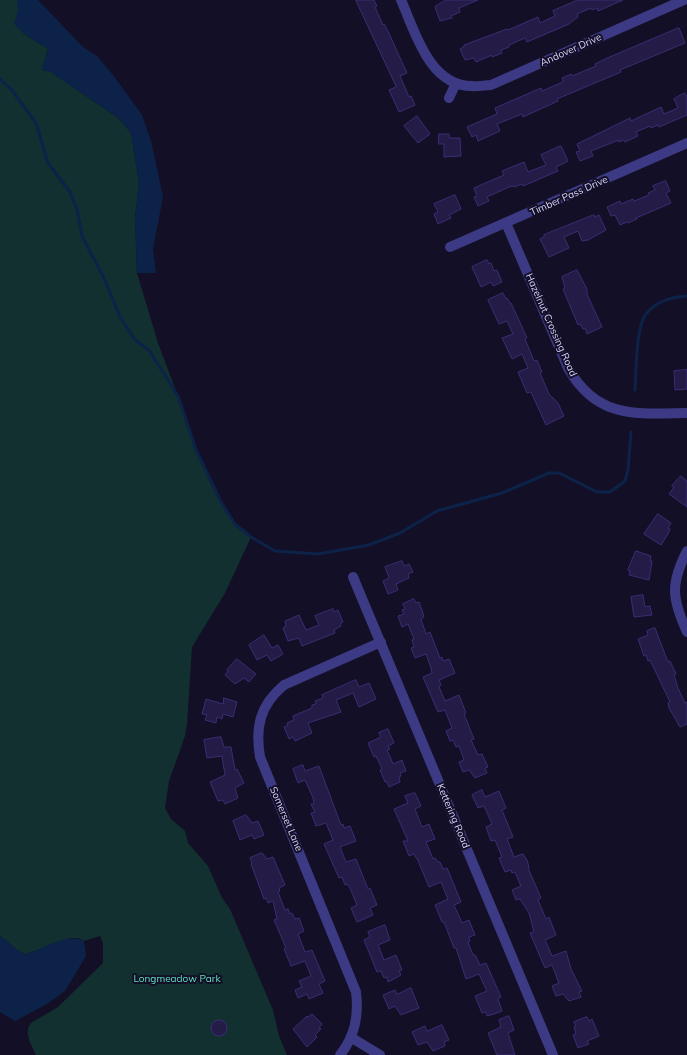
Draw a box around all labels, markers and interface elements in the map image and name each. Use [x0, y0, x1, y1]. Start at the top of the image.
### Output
street label: Andover Drive [538, 31, 604, 69]
street label: Timber Pass Drive [528, 173, 610, 219]
street label: Hazelnut Crossing Road [523, 272, 579, 378]
street label: Kettering Road [434, 782, 472, 850]
street label: Somerset Lane [267, 785, 305, 853]
park label: Longmeadow Park [133, 973, 221, 985]

